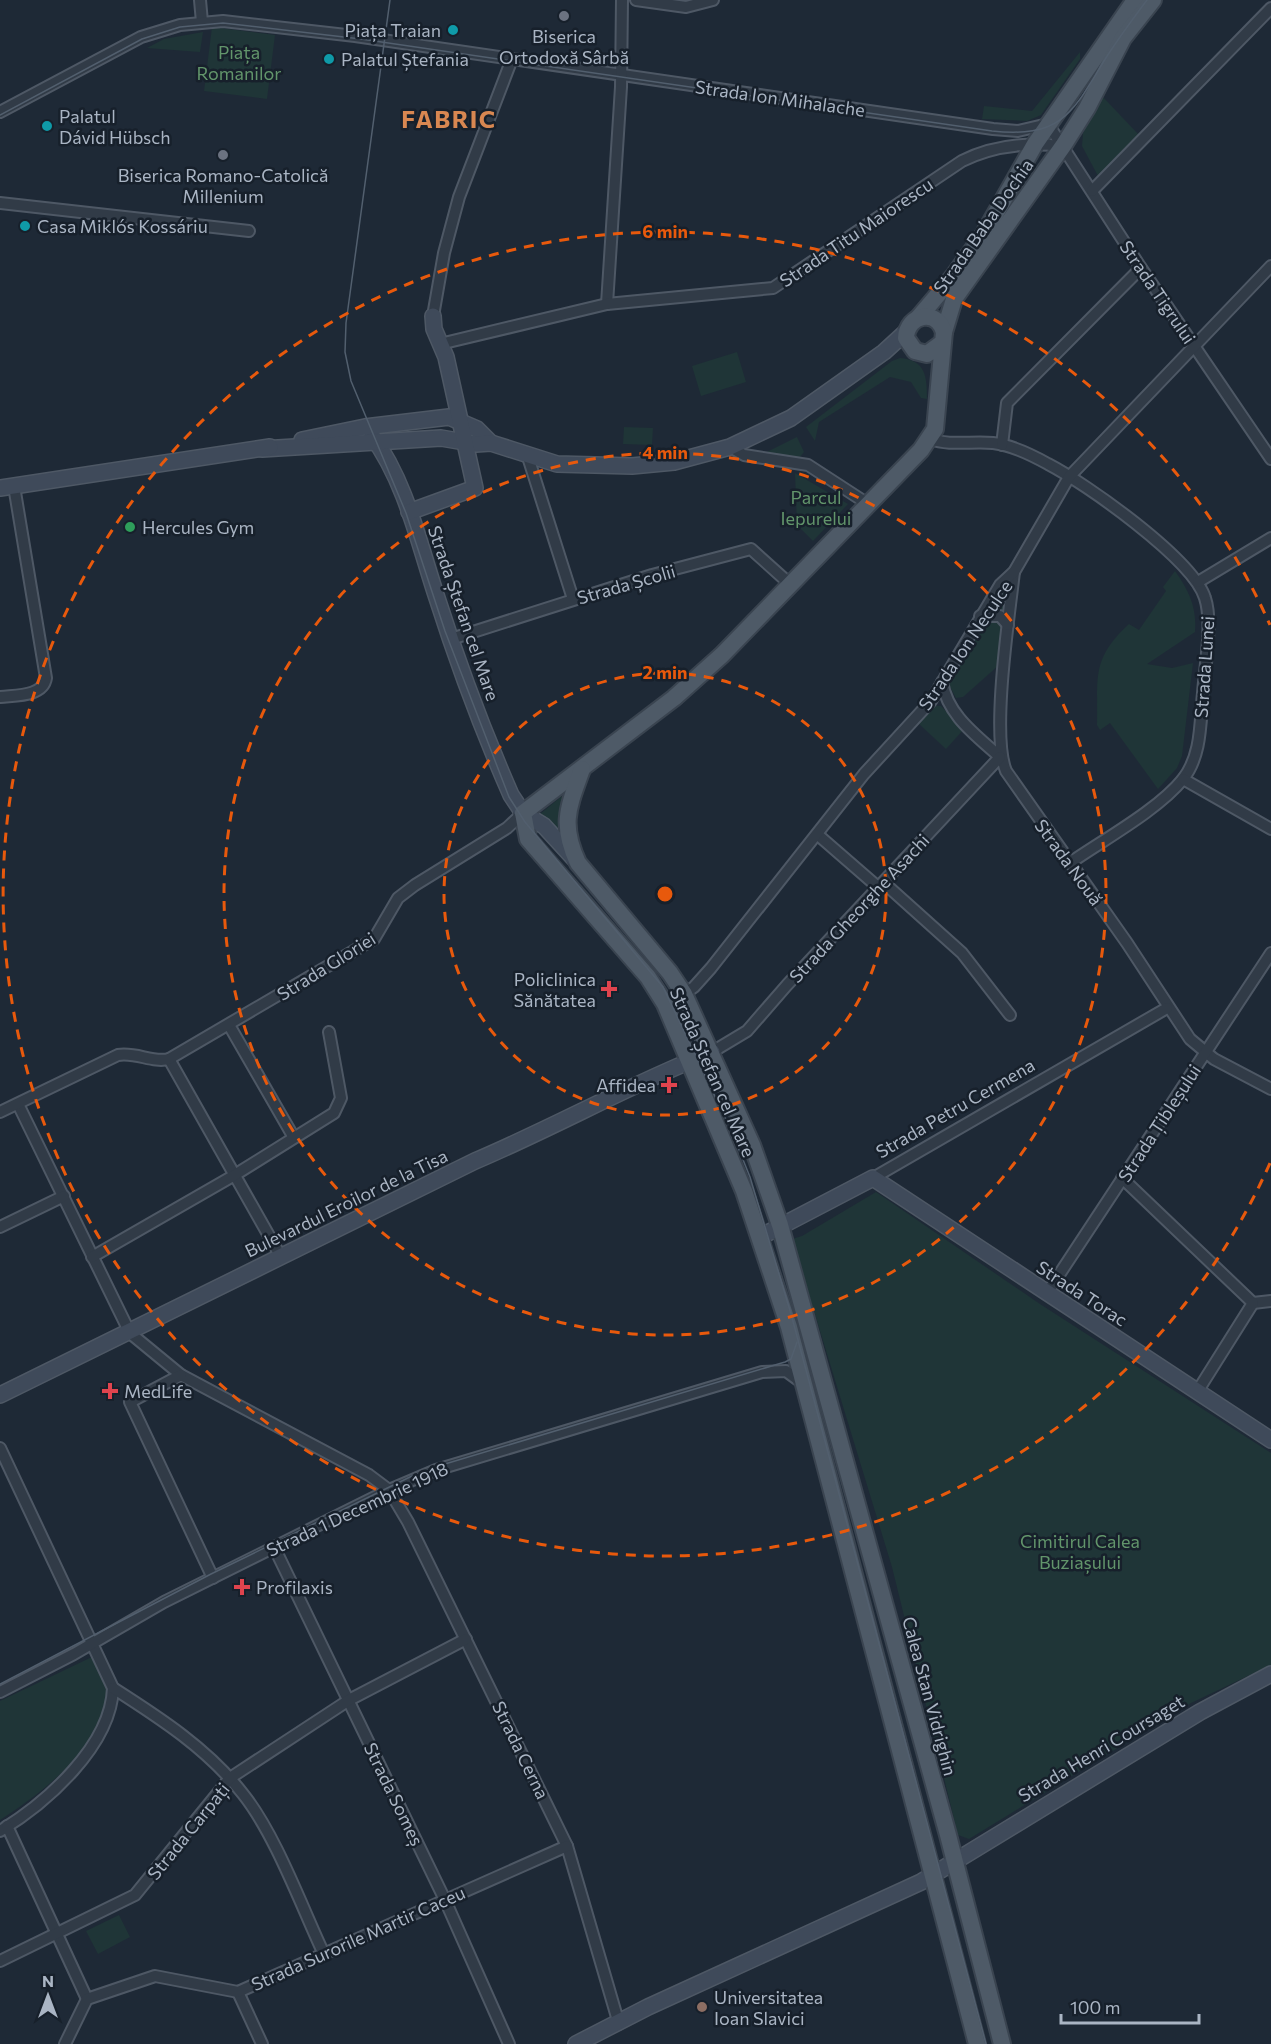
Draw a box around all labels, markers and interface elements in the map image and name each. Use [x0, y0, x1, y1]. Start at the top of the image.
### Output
marker: Biserica Ortodoxă Sârbă [557, 9, 571, 23]
place label: Piața Traian [345, 19, 441, 42]
marker: Piața Traian [446, 23, 460, 37]
place label: Biserica Ortodoxă Sârbă [499, 25, 629, 68]
park label: Piața Romanilor [197, 41, 281, 84]
place label: Palatul Ștefania [341, 48, 469, 71]
marker: Palatul Ștefania [322, 52, 336, 66]
street label: Strada Ion Mihalache [694, 75, 866, 121]
district label: FABRIC [401, 104, 497, 133]
place label: Palatul Dávid Hübsch [59, 105, 171, 148]
marker: Palatul Dávid Hübsch [40, 119, 54, 133]
marker: Biserica Romano-Catolică Millenium [216, 148, 230, 162]
street label: Strada Baba Dochia [928, 154, 1038, 298]
place label: Biserica Romano-Catolică Millenium [118, 164, 328, 207]
street label: Strada Titu Maiorescu [775, 173, 937, 291]
place label: Casa Miklós Kossáriu [37, 215, 208, 237]
marker: Casa Miklós Kossáriu [18, 219, 32, 233]
text: 6 min [642, 220, 688, 242]
street label: Strada Tigrului [1115, 236, 1201, 348]
text: 4 min [642, 441, 688, 463]
park label: Parcul Iepurelui [781, 486, 851, 529]
place label: Hercules Gym [142, 516, 254, 538]
marker: Hercules Gym [123, 520, 137, 534]
street label: Strada Ștefan cel Mare [423, 523, 504, 704]
street label: Strada Școlii [574, 559, 678, 610]
street label: Strada Ion Neculce [913, 576, 1017, 714]
street label: Strada Lunei [1189, 615, 1219, 719]
text: 2 min [643, 661, 687, 683]
street label: Strada Nouă [1030, 815, 1108, 909]
street label: Strada Gheorghe Asachi [784, 829, 934, 987]
centre of rings [655, 884, 675, 904]
street label: Strada Gloriei [273, 927, 379, 1005]
place label: Policlinica Sănătatea [514, 968, 596, 1011]
marker: Policlinica Sănătatea [600, 980, 618, 998]
street label: Strada Ștefan cel Mare [665, 984, 760, 1161]
street label: Strada Petru Cermena [872, 1054, 1038, 1162]
street label: Strada Țibleșului [1113, 1060, 1206, 1186]
place label: Affidea [596, 1074, 656, 1096]
marker: Affidea [660, 1076, 678, 1094]
street label: Bulevardul Eroilor de la Tisa [241, 1144, 451, 1262]
street label: Strada Torac [1033, 1256, 1132, 1331]
place label: MedLife [124, 1380, 192, 1402]
marker: MedLife [101, 1382, 119, 1400]
street label: Strada 1 Decembrie 1918 [263, 1457, 451, 1561]
park label: Cimitirul Calea Buziașului [1020, 1530, 1140, 1574]
place label: Profilaxis [256, 1576, 333, 1598]
marker: Profilaxis [233, 1578, 251, 1596]
street label: Calea Stan Vidrighin [898, 1614, 962, 1778]
street label: Strada Henri Coursaget [1014, 1690, 1188, 1806]
street label: Strada Cerna [488, 1697, 554, 1803]
street label: Strada Someș [359, 1739, 428, 1850]
street label: Strada Carpați [142, 1778, 235, 1885]
street label: Strada Surorile Martir Caceu [248, 1881, 468, 1995]
north arrow [18, 1966, 78, 2026]
text: N [42, 1971, 54, 1990]
place label: Universitatea Ioan Slavici [714, 1986, 823, 2029]
scale bar [1061, 1987, 1199, 2025]
text: 100 m [1070, 1996, 1120, 2018]
marker: Universitatea Ioan Slavici [695, 2000, 709, 2014]

